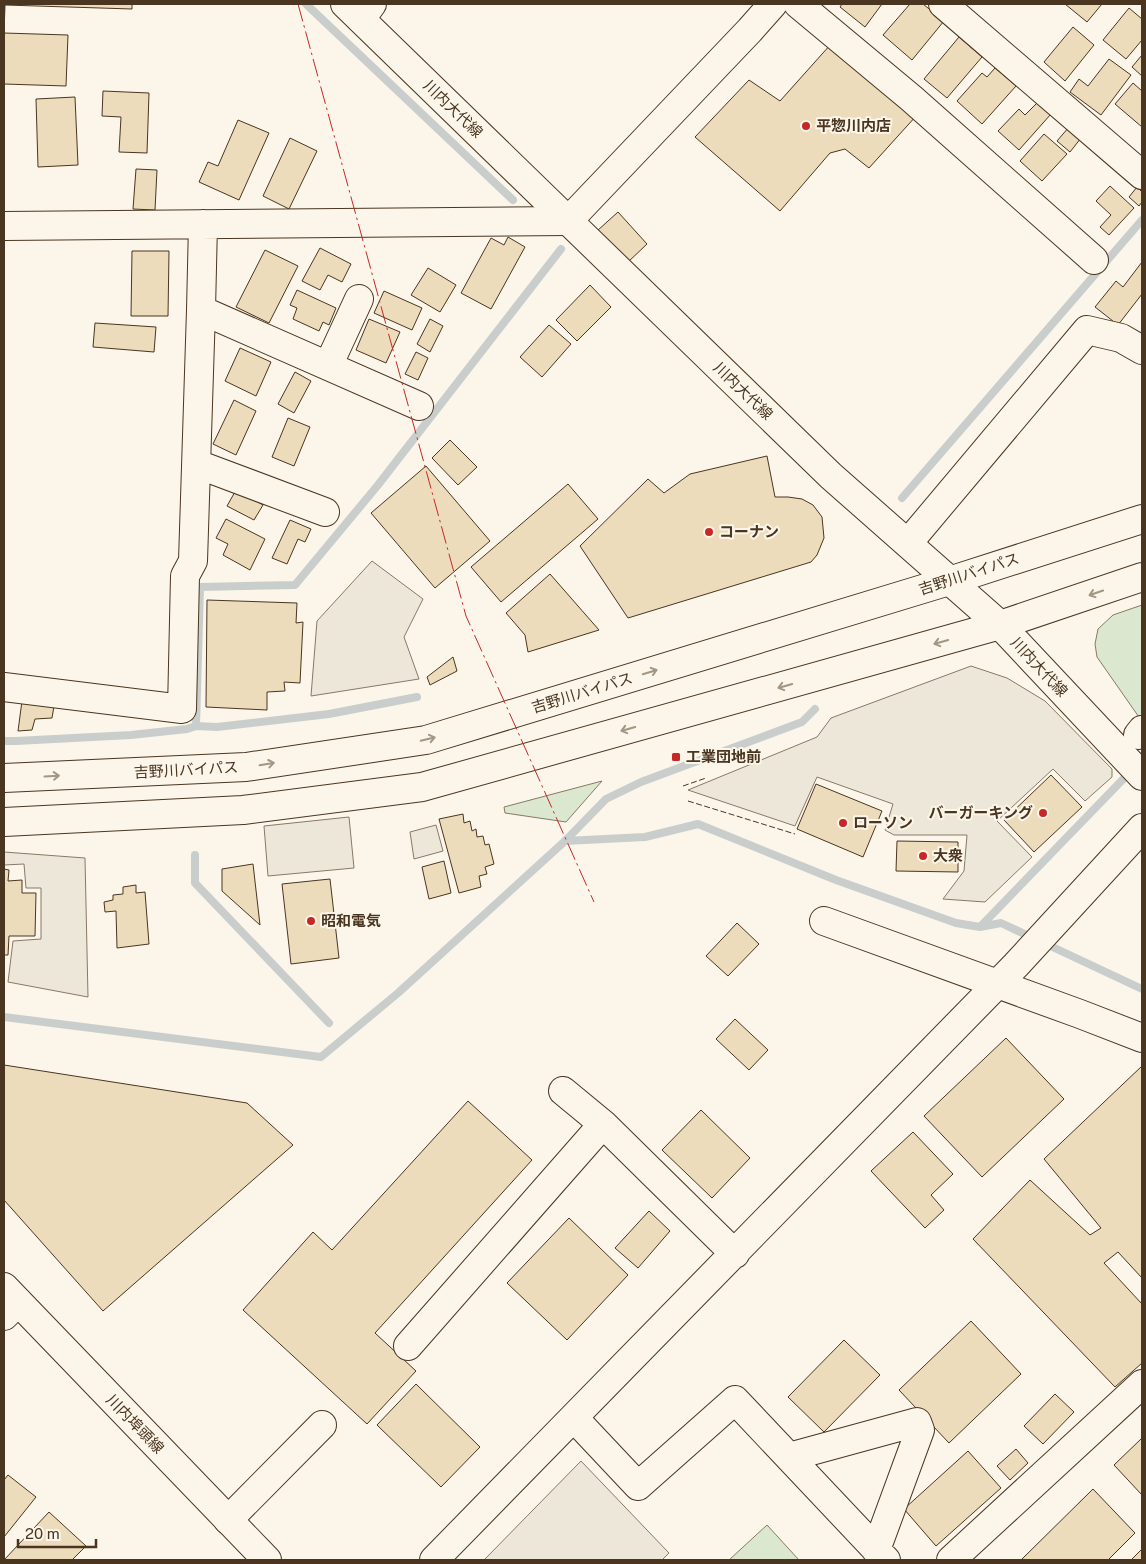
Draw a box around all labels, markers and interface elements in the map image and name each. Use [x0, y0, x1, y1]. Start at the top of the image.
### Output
street label: 川内大代線 [420, 76, 486, 141]
place label: 平惣川内店 [816, 117, 891, 134]
marker: 平惣川内店 [800, 120, 812, 132]
street label: 川内大代線 [710, 358, 776, 423]
place label: コーナン [719, 523, 779, 540]
marker: コーナン [703, 526, 715, 538]
street label: 吉野川バイパス [916, 549, 1021, 598]
one-way arrow [1089, 589, 1104, 598]
street label: 川内大代線 [1008, 633, 1071, 700]
one-way arrow [934, 637, 950, 647]
one-way arrow [642, 666, 658, 676]
street label: 吉野川バイパス [529, 669, 634, 716]
one-way arrow [777, 681, 793, 691]
one-way arrow [621, 725, 637, 735]
one-way arrow [419, 734, 435, 743]
place label: 工業団地前 [686, 748, 761, 765]
marker: 工業団地前 [670, 751, 682, 763]
street label: 吉野川バイパス [133, 758, 239, 781]
one-way arrow [259, 759, 275, 769]
one-way arrow [44, 771, 60, 781]
place label: バーガーキング [928, 804, 1033, 821]
marker: バーガーキング [1037, 807, 1049, 819]
place label: ローソン [853, 814, 913, 831]
marker: ローソン [837, 817, 849, 829]
place label: 大衆 [933, 847, 963, 864]
marker: 大衆 [917, 850, 929, 862]
place label: 昭和電気 [321, 912, 381, 929]
marker: 昭和電気 [305, 915, 317, 927]
street label: 川内埠頭線 [103, 1391, 168, 1457]
scale bar [18, 1516, 95, 1548]
text: 20 m [25, 1525, 60, 1542]

